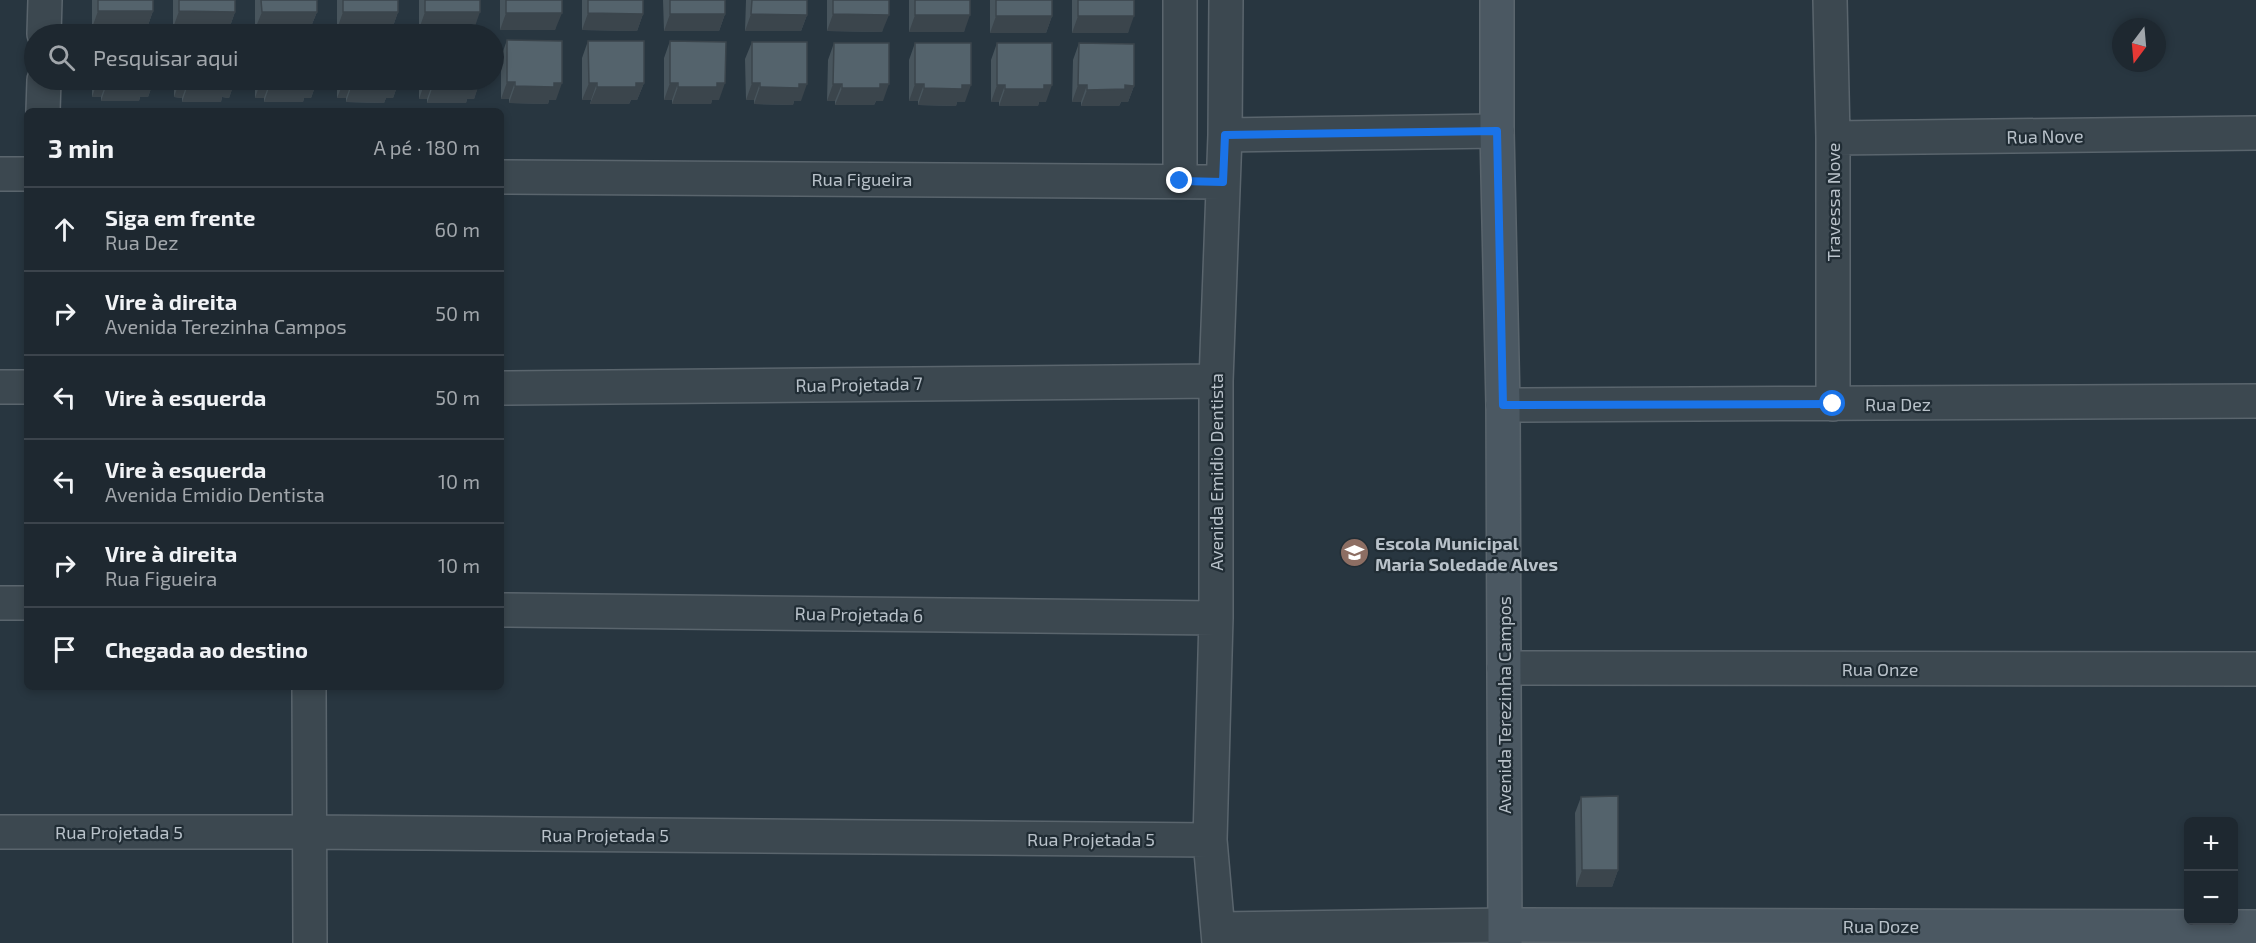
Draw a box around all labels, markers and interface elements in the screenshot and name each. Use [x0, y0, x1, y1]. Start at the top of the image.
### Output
north arrow [2112, 18, 2166, 72]
search box [24, 24, 504, 90]
icon: search [45, 41, 78, 74]
text: Pesquisar aqui [93, 44, 239, 70]
street label: Rua Nove [2006, 124, 2084, 148]
text: 3 min [48, 132, 114, 163]
text: A pé · 180 m [373, 135, 480, 159]
street label: Travessa Nove [1822, 142, 1844, 262]
route end [1166, 167, 1192, 193]
street label: Rua Figueira [812, 168, 912, 190]
text: Siga em frente [105, 204, 255, 230]
icon: ahead [48, 213, 81, 246]
text: 60 m [435, 217, 480, 241]
text: Rua Dez [105, 230, 178, 254]
text: Vire à direita [105, 288, 237, 314]
icon: right [48, 297, 81, 330]
text: 50 m [435, 301, 480, 325]
text: Avenida Terezinha Campos [105, 314, 347, 338]
street label: Rua Projetada 7 [795, 372, 923, 396]
street label: Avenida Emidio Dentista [1205, 373, 1227, 571]
icon: left [48, 381, 81, 414]
text: Vire à esquerda [105, 384, 266, 410]
text: 50 m [435, 385, 480, 409]
route start [1819, 390, 1845, 416]
street label: Rua Dez [1865, 393, 1931, 415]
text: Vire à esquerda [105, 456, 266, 482]
icon: left [48, 465, 81, 498]
text: 10 m [438, 469, 480, 493]
text: Avenida Emidio Dentista [105, 482, 325, 506]
place label: Escola Municipal Maria Soledade Alves [1375, 532, 1558, 575]
school or university icon: Escola Municipal Maria Soledade Alves [1338, 537, 1370, 569]
text: Vire à direita [105, 540, 237, 566]
icon: right [48, 549, 81, 582]
text: 10 m [438, 553, 480, 577]
text: Rua Figueira [105, 566, 217, 590]
street label: Avenida Terezinha Campos [1493, 596, 1515, 814]
street label: Rua Projetada 6 [795, 602, 923, 626]
icon: arrive [48, 633, 81, 666]
text: Chegada ao destino [105, 636, 308, 662]
street label: Rua Onze [1842, 658, 1918, 680]
map controls [2184, 817, 2238, 925]
button: + [2184, 817, 2238, 871]
street label: Rua Projetada 5 [55, 821, 183, 843]
street label: Rua Projetada 5 [541, 824, 669, 846]
street label: Rua Projetada 5 [1027, 828, 1155, 850]
button: − [2184, 871, 2238, 925]
street label: Rua Doze [1843, 915, 1919, 937]

